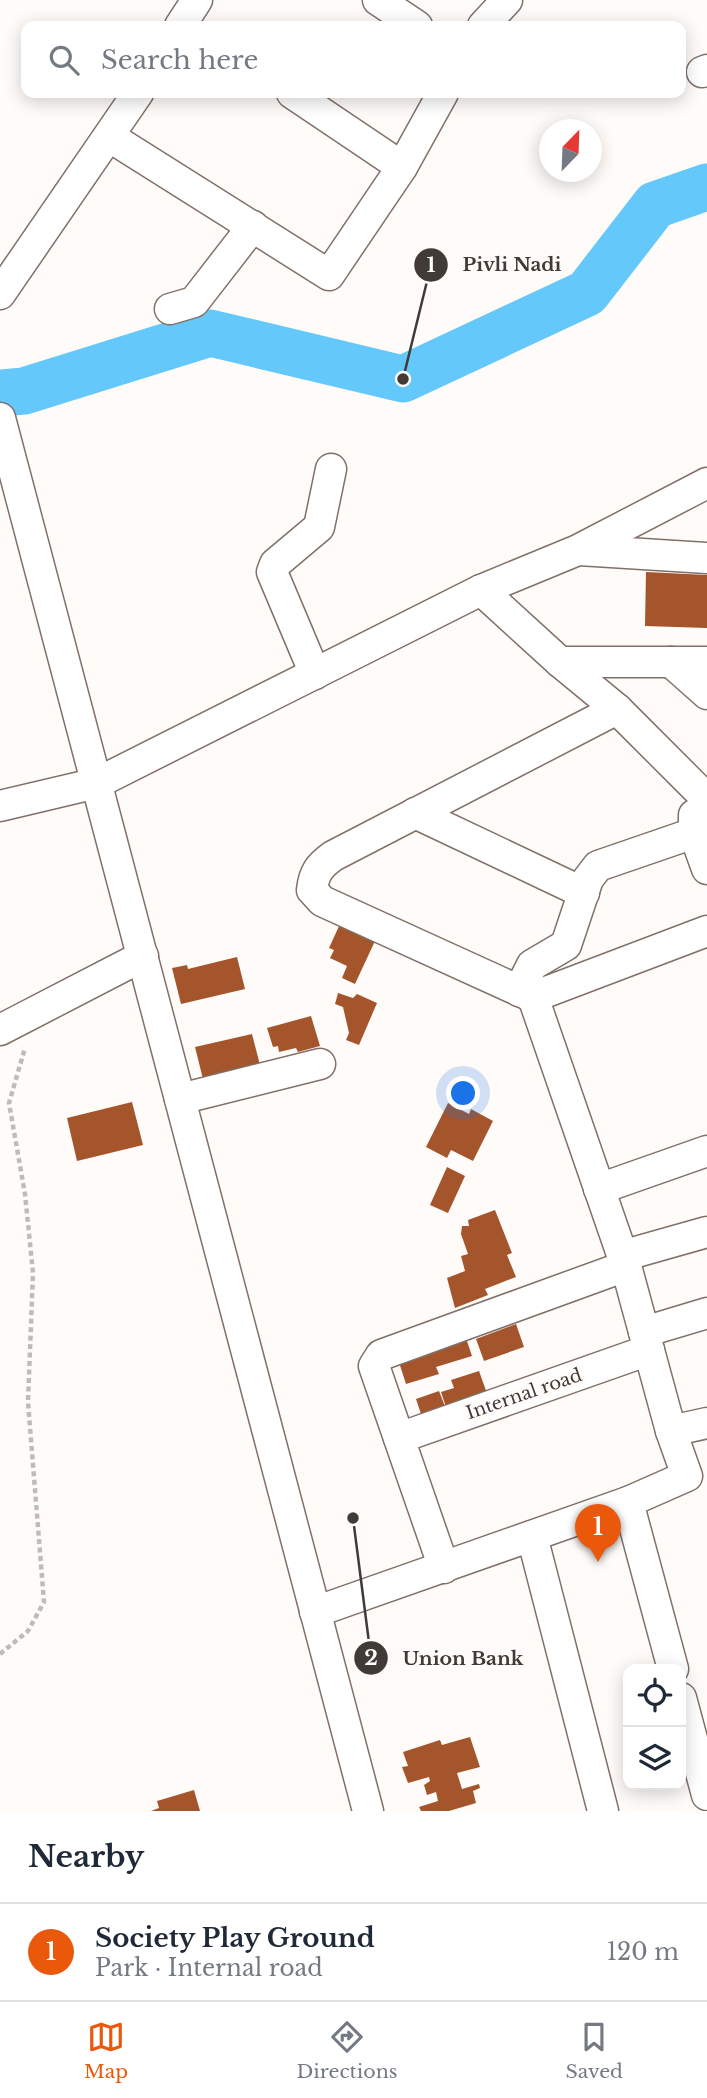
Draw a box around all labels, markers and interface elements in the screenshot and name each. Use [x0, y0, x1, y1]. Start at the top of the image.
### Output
search box [21, 21, 686, 98]
icon: search [45, 41, 83, 79]
text: Search here [101, 44, 258, 76]
north arrow [539, 119, 602, 182]
callout: Pivli Nadi [414, 245, 575, 285]
text: 1 [426, 252, 436, 278]
text: Pivli Nadi [463, 253, 562, 276]
your location [446, 1076, 480, 1110]
street label: Internal road [463, 1364, 585, 1424]
pin: 1 [575, 1504, 621, 1562]
callout: Union Bank [353, 1638, 537, 1678]
text: 2 [364, 1645, 378, 1671]
text: Union Bank [403, 1647, 524, 1670]
map controls [623, 1664, 686, 1790]
button: locate [623, 1664, 686, 1727]
button: layers [623, 1727, 686, 1790]
text: Nearby [28, 1838, 144, 1875]
text: Society Play Ground [95, 1922, 375, 1954]
text: 1 [46, 1938, 56, 1966]
text: 120 m [607, 1938, 679, 1966]
text: Park · Internal road [95, 1954, 323, 1982]
tab: Map [84, 2018, 128, 2083]
tab: Directions [296, 2018, 397, 2083]
tab: Saved [566, 2018, 623, 2083]

